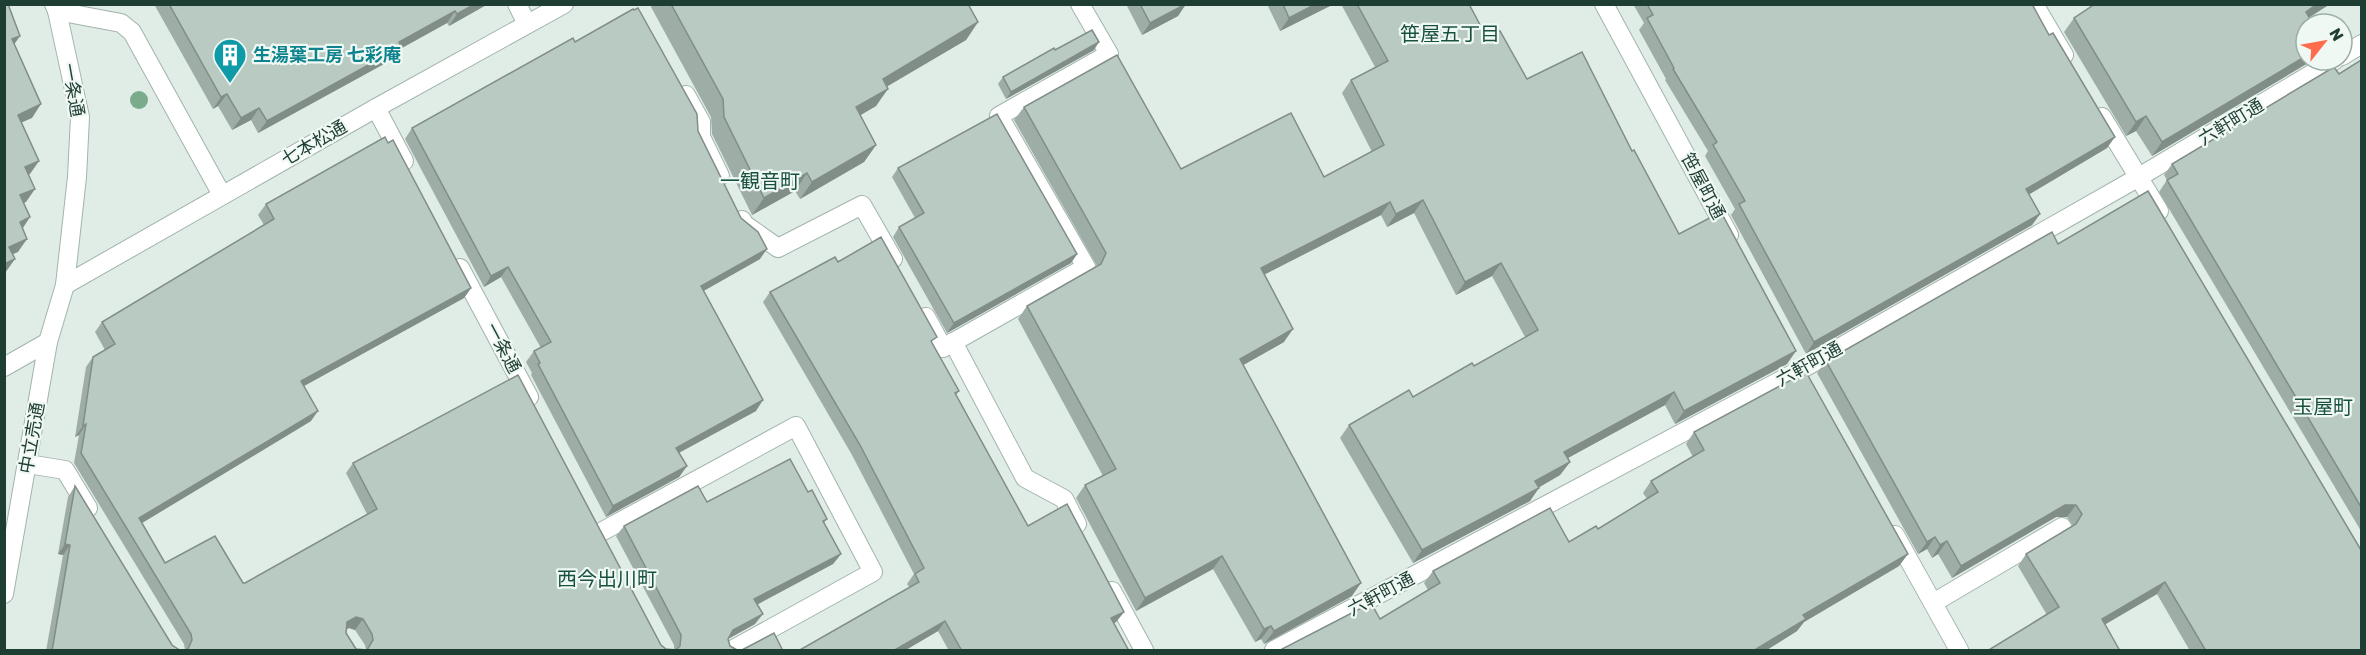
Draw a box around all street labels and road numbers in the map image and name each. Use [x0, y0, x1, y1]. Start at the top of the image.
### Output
street label: 一条通 [57, 62, 89, 118]
street label: 六軒町通 [2194, 94, 2268, 150]
street label: 七本松通 [277, 115, 351, 171]
street label: 笹屋町通 [1676, 149, 1730, 223]
street label: 一条通 [481, 319, 525, 377]
street label: 六軒町通 [1772, 337, 1846, 391]
street label: 中立売通 [15, 401, 49, 475]
street label: 六軒町通 [1344, 567, 1418, 621]

